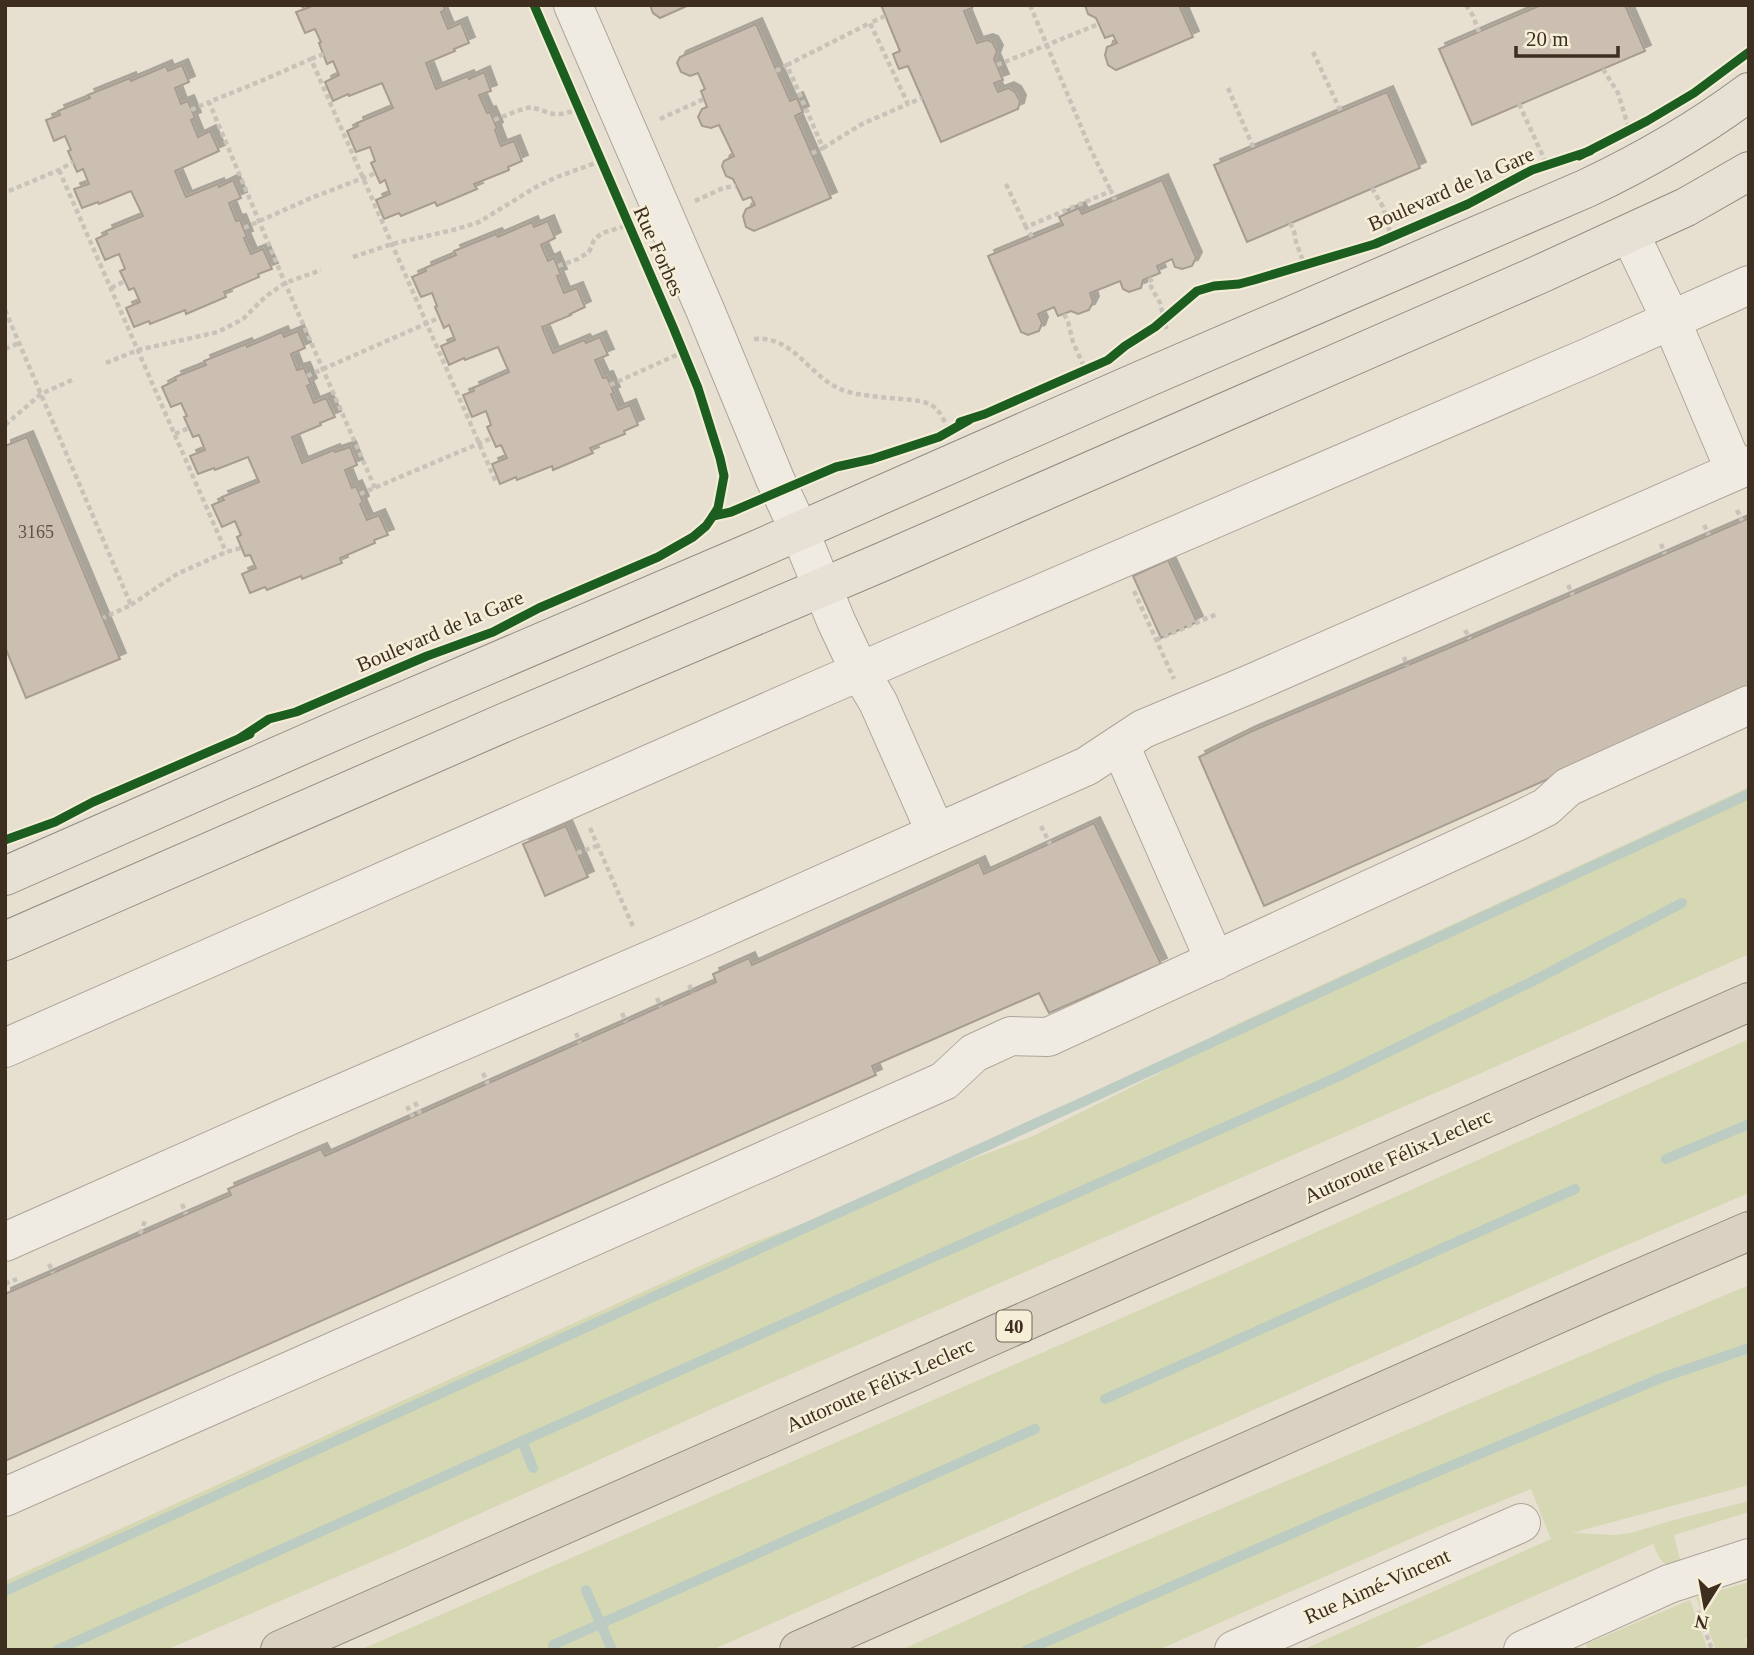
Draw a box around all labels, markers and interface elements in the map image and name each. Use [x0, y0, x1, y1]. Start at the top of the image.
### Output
scale bar [1516, 14, 1618, 58]
text: 20 m [1526, 27, 1569, 51]
street label: Boulevard de la Gare [1364, 142, 1538, 236]
street label: Rue Forbes [628, 202, 690, 300]
house number: 3165 [18, 522, 54, 542]
street label: Boulevard de la Gare [353, 585, 527, 677]
street label: Autoroute Félix-Leclerc [1300, 1104, 1496, 1208]
road number: 40 [996, 1310, 1032, 1342]
street label: Autoroute Félix-Leclerc [782, 1333, 978, 1437]
street label: Rue Aimé-Vincent [1300, 1543, 1454, 1629]
north arrow [1670, 1571, 1740, 1641]
text: N [1693, 1611, 1711, 1634]

